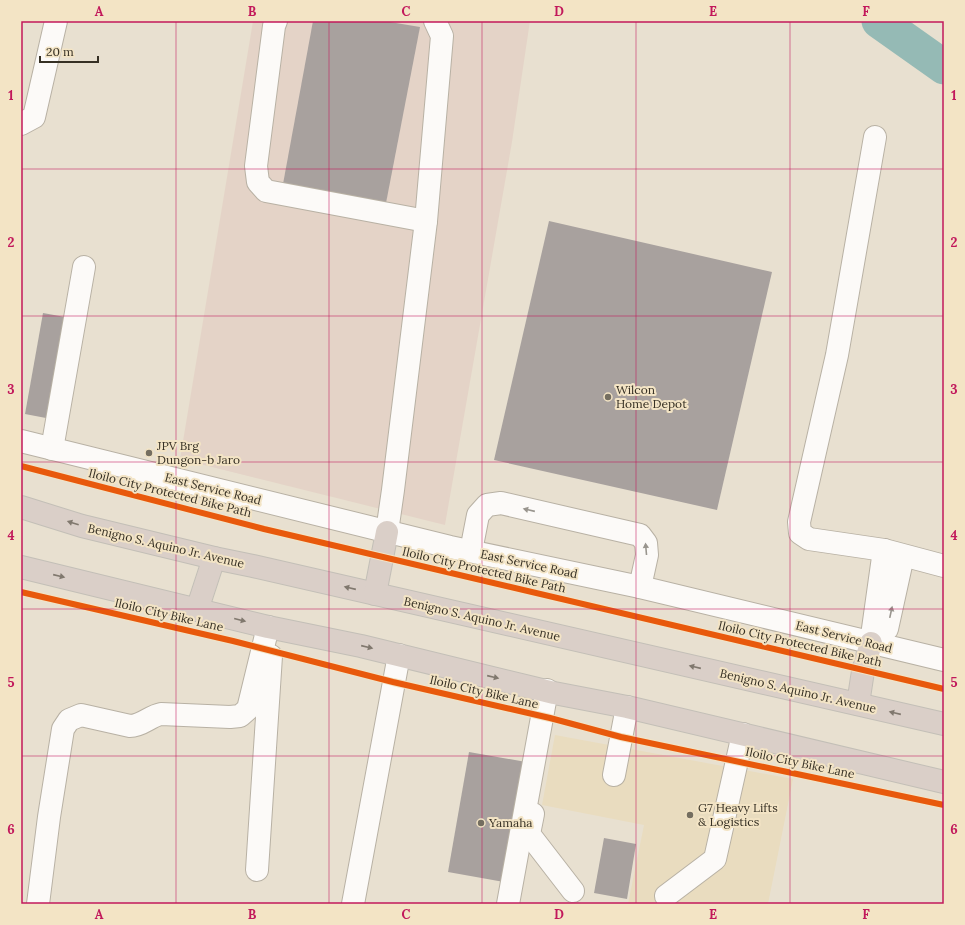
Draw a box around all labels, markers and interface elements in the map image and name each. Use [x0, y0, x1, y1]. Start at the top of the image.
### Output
text: A [95, 3, 104, 20]
text: B [248, 3, 257, 20]
text: C [402, 3, 411, 20]
text: D [554, 3, 564, 20]
text: E [709, 3, 717, 20]
text: F [862, 3, 870, 20]
scale bar [40, 38, 98, 64]
text: 20 m [46, 44, 74, 59]
text: 1 [8, 87, 14, 104]
text: 1 [951, 87, 957, 104]
text: 2 [8, 234, 15, 251]
text: 2 [951, 234, 958, 251]
text: 3 [7, 381, 15, 398]
text: 3 [950, 381, 958, 398]
place label: Wilcon Home Depot [616, 382, 687, 411]
marker: Wilcon Home Depot [603, 392, 613, 402]
place label: JPV Brg Dungon-b Jaro [156, 438, 240, 467]
marker: JPV Brg Dungon-b Jaro [144, 448, 154, 458]
street label: Iloilo City Protected Bike Path [87, 465, 253, 520]
street label: East Service Road [163, 469, 263, 508]
one-way arrow [523, 506, 535, 512]
one-way arrow [67, 520, 79, 526]
street label: Benigno S. Aquino Jr. Avenue [86, 520, 246, 571]
text: 4 [7, 527, 15, 544]
text: 4 [950, 527, 958, 544]
street label: Iloilo City Protected Bike Path [401, 543, 567, 596]
one-way arrow [643, 543, 649, 555]
street label: East Service Road [479, 546, 579, 581]
one-way arrow [53, 573, 65, 579]
one-way arrow [344, 585, 356, 591]
street label: Benigno S. Aquino Jr. Avenue [402, 593, 562, 644]
street label: Iloilo City Bike Lane [113, 595, 225, 634]
one-way arrow [889, 606, 895, 619]
one-way arrow [234, 617, 246, 623]
street label: Iloilo City Protected Bike Path [717, 617, 883, 670]
street label: East Service Road [794, 617, 894, 656]
one-way arrow [360, 645, 373, 651]
one-way arrow [689, 664, 701, 670]
street label: Benigno S. Aquino Jr. Avenue [718, 665, 878, 716]
street label: Iloilo City Bike Lane [428, 672, 540, 711]
text: 5 [7, 674, 15, 691]
text: 5 [950, 674, 958, 691]
one-way arrow [487, 675, 499, 681]
one-way arrow [889, 709, 901, 715]
street label: Iloilo City Bike Lane [744, 744, 857, 782]
place label: G7 Heavy Lifts & Logistics [698, 800, 778, 829]
marker: G7 Heavy Lifts & Logistics [685, 810, 695, 820]
place label: Yamaha [488, 815, 533, 830]
marker: Yamaha [476, 818, 486, 828]
text: 6 [7, 821, 15, 838]
text: 6 [950, 821, 958, 838]
text: A [95, 906, 104, 923]
text: B [248, 906, 257, 923]
text: C [402, 906, 411, 923]
text: D [554, 906, 564, 923]
text: E [709, 906, 717, 923]
text: F [862, 906, 870, 923]

